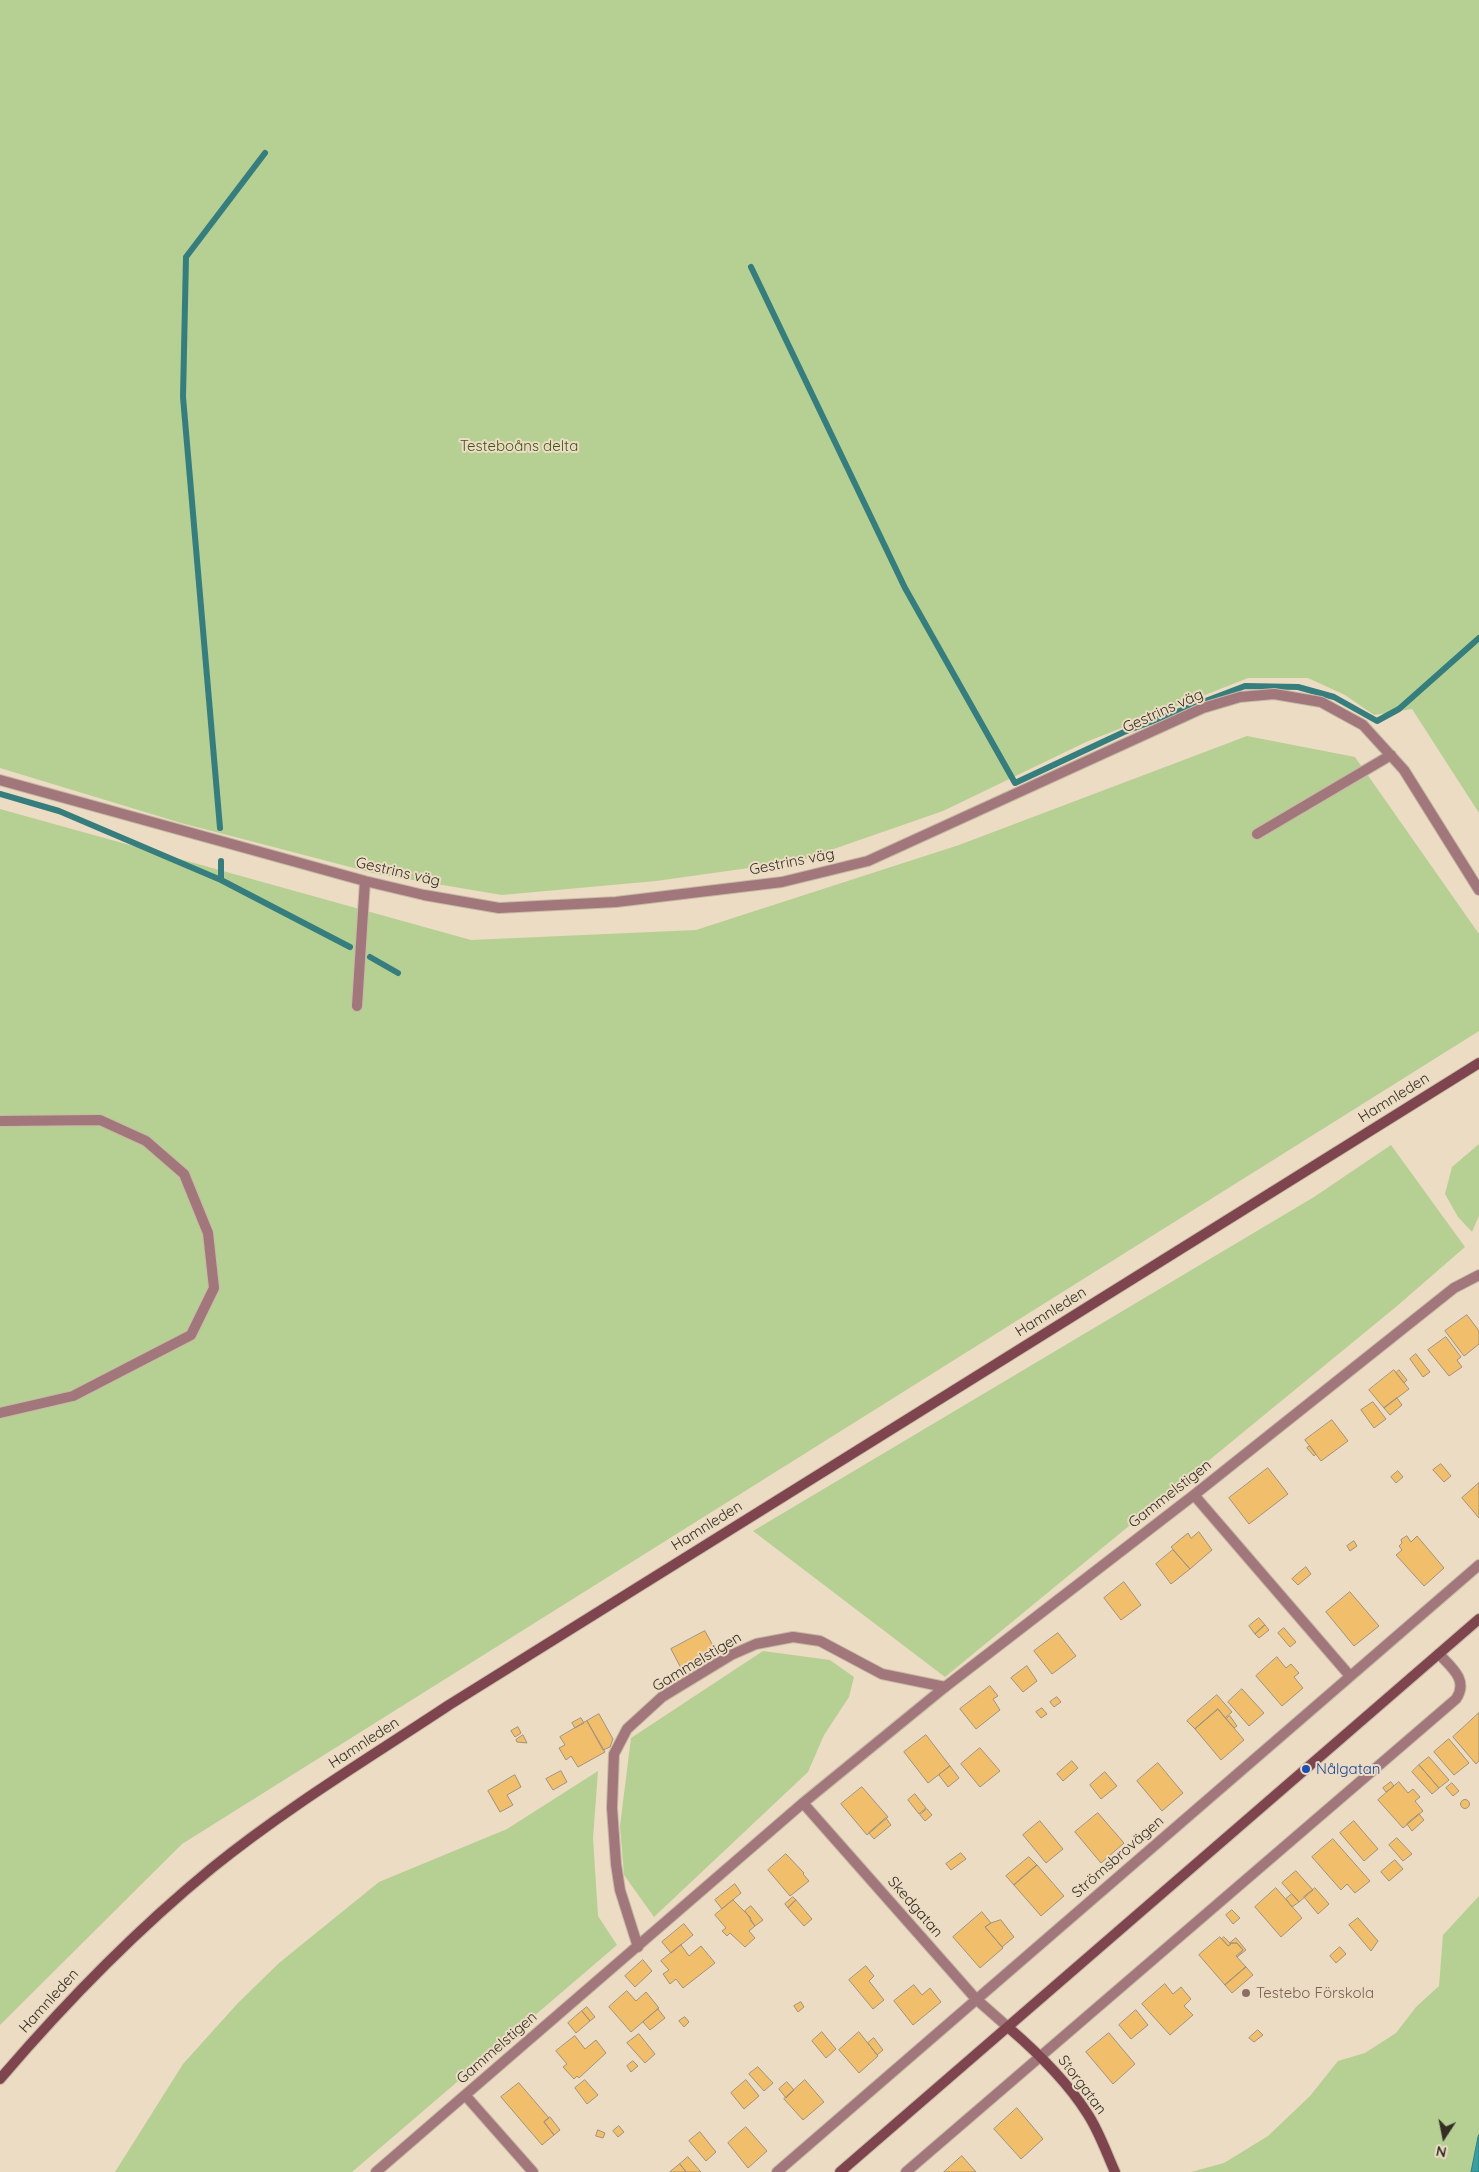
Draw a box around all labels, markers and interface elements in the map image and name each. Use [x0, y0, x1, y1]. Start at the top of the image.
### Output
park label: Testeboåns delta [460, 437, 578, 455]
street label: Gestrins väg [1120, 685, 1206, 737]
street label: Gestrins väg [748, 845, 836, 879]
street label: Gestrins väg [354, 854, 442, 890]
street label: Hamnleden [1355, 1069, 1433, 1127]
street label: Hamnleden [1012, 1283, 1090, 1341]
street label: Gammelstigen [1125, 1456, 1215, 1532]
street label: Hamnleden [668, 1497, 746, 1555]
street label: Gammelstigen [649, 1628, 745, 1696]
street label: Hamnleden [325, 1714, 403, 1772]
place label: Nålgatan [1316, 1760, 1381, 1778]
marker: Nålgatan [1300, 1763, 1312, 1775]
street label: Strömsbrovägen [1068, 1812, 1168, 1902]
street label: Skedgatan [884, 1873, 946, 1941]
street label: Hamnleden [15, 1965, 83, 2037]
place label: Testebo Förskola [1256, 1984, 1374, 2002]
marker: Testebo Förskola [1240, 1987, 1252, 1999]
street label: Gammelstigen [453, 2008, 541, 2088]
street label: Storgatan [1054, 2052, 1110, 2118]
north arrow [1419, 2112, 1469, 2162]
text: N [1434, 2142, 1448, 2162]

